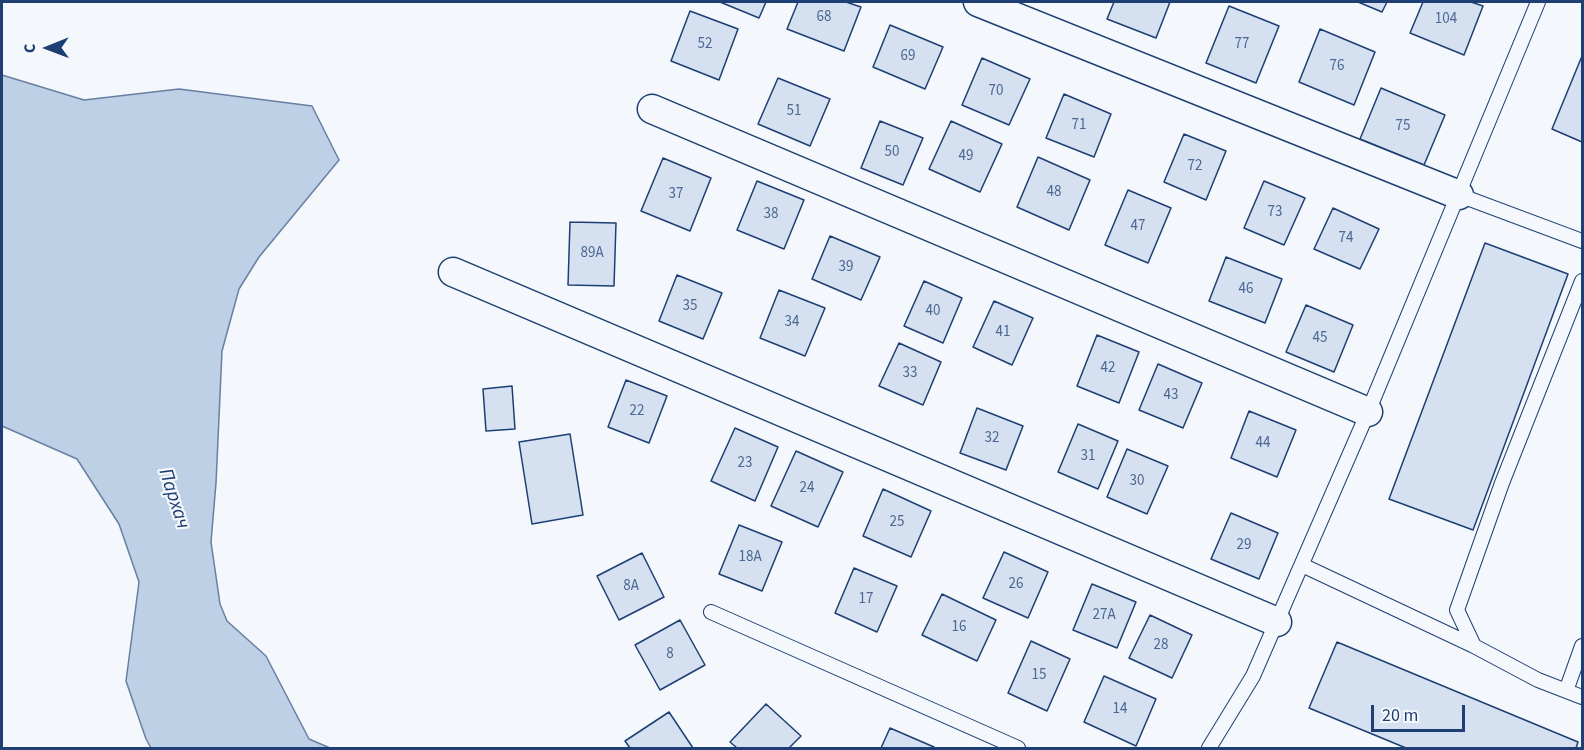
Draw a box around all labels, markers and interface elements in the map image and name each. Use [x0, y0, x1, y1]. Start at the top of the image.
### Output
house number: 68 [817, 9, 831, 27]
house number: 104 [1435, 11, 1457, 29]
north arrow [18, 18, 78, 78]
house number: 52 [698, 36, 712, 54]
house number: 77 [1235, 36, 1249, 54]
text: С [19, 43, 41, 53]
house number: 69 [901, 48, 915, 66]
house number: 76 [1330, 58, 1344, 76]
house number: 70 [989, 83, 1003, 101]
house number: 51 [787, 103, 801, 121]
house number: 71 [1072, 117, 1086, 135]
house number: 75 [1396, 118, 1410, 136]
house number: 50 [885, 144, 899, 162]
house number: 49 [959, 148, 973, 166]
house number: 72 [1188, 158, 1202, 176]
house number: 48 [1047, 184, 1061, 202]
house number: 37 [669, 186, 683, 204]
house number: 73 [1268, 204, 1282, 222]
house number: 38 [764, 206, 778, 224]
house number: 47 [1131, 218, 1145, 236]
house number: 74 [1339, 230, 1353, 248]
house number: 89А [580, 245, 604, 263]
house number: 39 [839, 259, 853, 277]
house number: 46 [1239, 281, 1253, 299]
house number: 35 [683, 298, 697, 316]
house number: 40 [926, 303, 940, 321]
house number: 34 [785, 314, 799, 332]
house number: 41 [996, 324, 1010, 342]
house number: 45 [1313, 330, 1327, 348]
house number: 42 [1101, 360, 1115, 378]
house number: 33 [903, 365, 917, 383]
house number: 43 [1164, 387, 1178, 405]
house number: 22 [630, 403, 644, 421]
house number: 32 [985, 430, 999, 448]
house number: 44 [1256, 435, 1270, 453]
house number: 31 [1081, 448, 1095, 466]
house number: 23 [738, 455, 752, 473]
water label: Пархач [152, 466, 194, 532]
house number: 30 [1130, 473, 1144, 491]
house number: 24 [800, 480, 814, 498]
house number: 25 [890, 514, 904, 532]
house number: 29 [1237, 537, 1251, 555]
house number: 18А [738, 549, 762, 567]
house number: 26 [1009, 576, 1023, 594]
house number: 8А [623, 578, 639, 596]
house number: 17 [859, 591, 873, 609]
house number: 27А [1092, 607, 1116, 625]
house number: 16 [952, 619, 966, 637]
house number: 28 [1154, 637, 1168, 655]
house number: 8 [666, 646, 674, 664]
house number: 15 [1032, 667, 1046, 685]
scale bar [1374, 693, 1468, 731]
house number: 14 [1113, 701, 1127, 719]
text: 20 m [1382, 703, 1418, 728]

